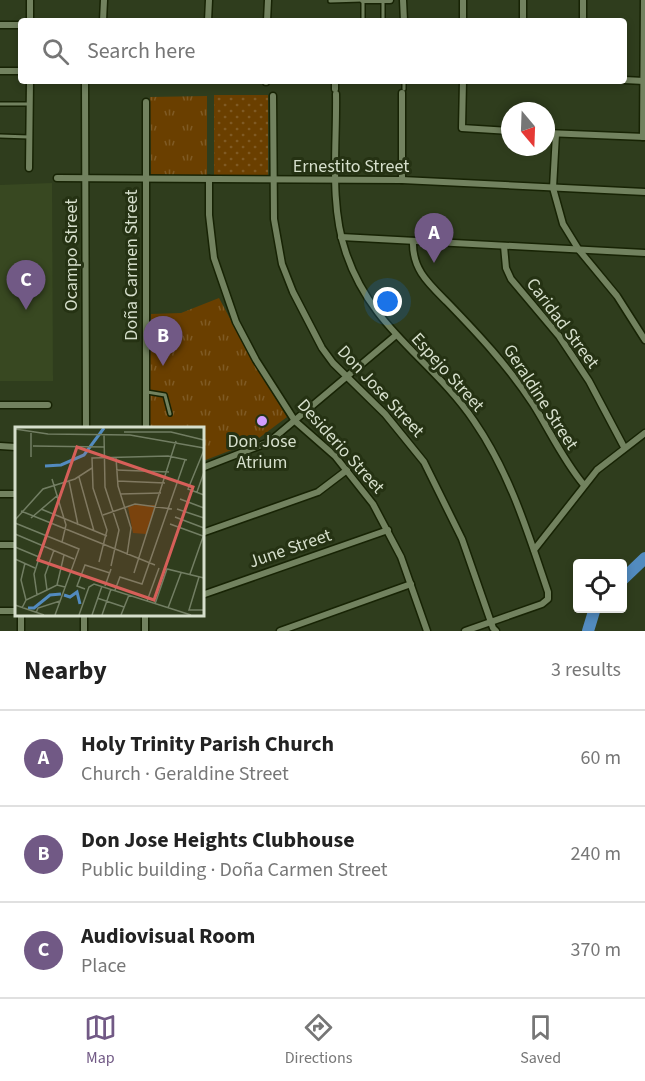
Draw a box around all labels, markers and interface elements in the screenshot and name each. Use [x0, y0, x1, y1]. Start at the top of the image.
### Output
search box [18, 18, 627, 84]
icon: search [39, 35, 72, 68]
text: Search here [87, 35, 195, 67]
north arrow [501, 102, 555, 156]
street label: Ernestito Street [293, 154, 409, 179]
street label: Doña Carmen Street [119, 189, 144, 341]
street label: Ocampo Street [59, 199, 84, 311]
pin: A [414, 214, 454, 263]
pin: C [6, 260, 46, 310]
street label: Caridad Street [520, 273, 605, 374]
your location [373, 287, 402, 316]
pin: B [144, 316, 182, 366]
street label: Espejo Street [405, 327, 490, 417]
street label: Don Jose Street [331, 340, 430, 443]
street label: Geraldine Street [497, 340, 584, 455]
street label: Desiderio Street [291, 393, 390, 499]
marker: Don Jose Atrium [255, 414, 269, 428]
inset map [15, 427, 204, 616]
place label: Don Jose Atrium [227, 429, 297, 475]
street label: June Street [245, 523, 335, 574]
map controls [573, 559, 627, 613]
button: locate [573, 559, 627, 613]
text: Nearby [24, 652, 107, 689]
text: 3 results [551, 656, 621, 684]
text: Holy Trinity Parish Church [81, 728, 334, 760]
text: A [38, 744, 49, 772]
text: 60 m [581, 744, 621, 772]
text: Church · Geraldine Street [81, 760, 289, 788]
text: Don Jose Heights Clubhouse [81, 824, 355, 856]
text: B [37, 840, 50, 868]
text: 240 m [571, 840, 621, 868]
text: Public building · Doña Carmen Street [81, 856, 388, 884]
text: Audiovisual Room [81, 920, 255, 952]
text: C [38, 936, 49, 964]
text: 370 m [571, 936, 621, 964]
text: Place [81, 952, 126, 980]
tab: Map [84, 1011, 117, 1069]
tab: Directions [285, 1011, 352, 1069]
tab: Saved [520, 1011, 561, 1069]

